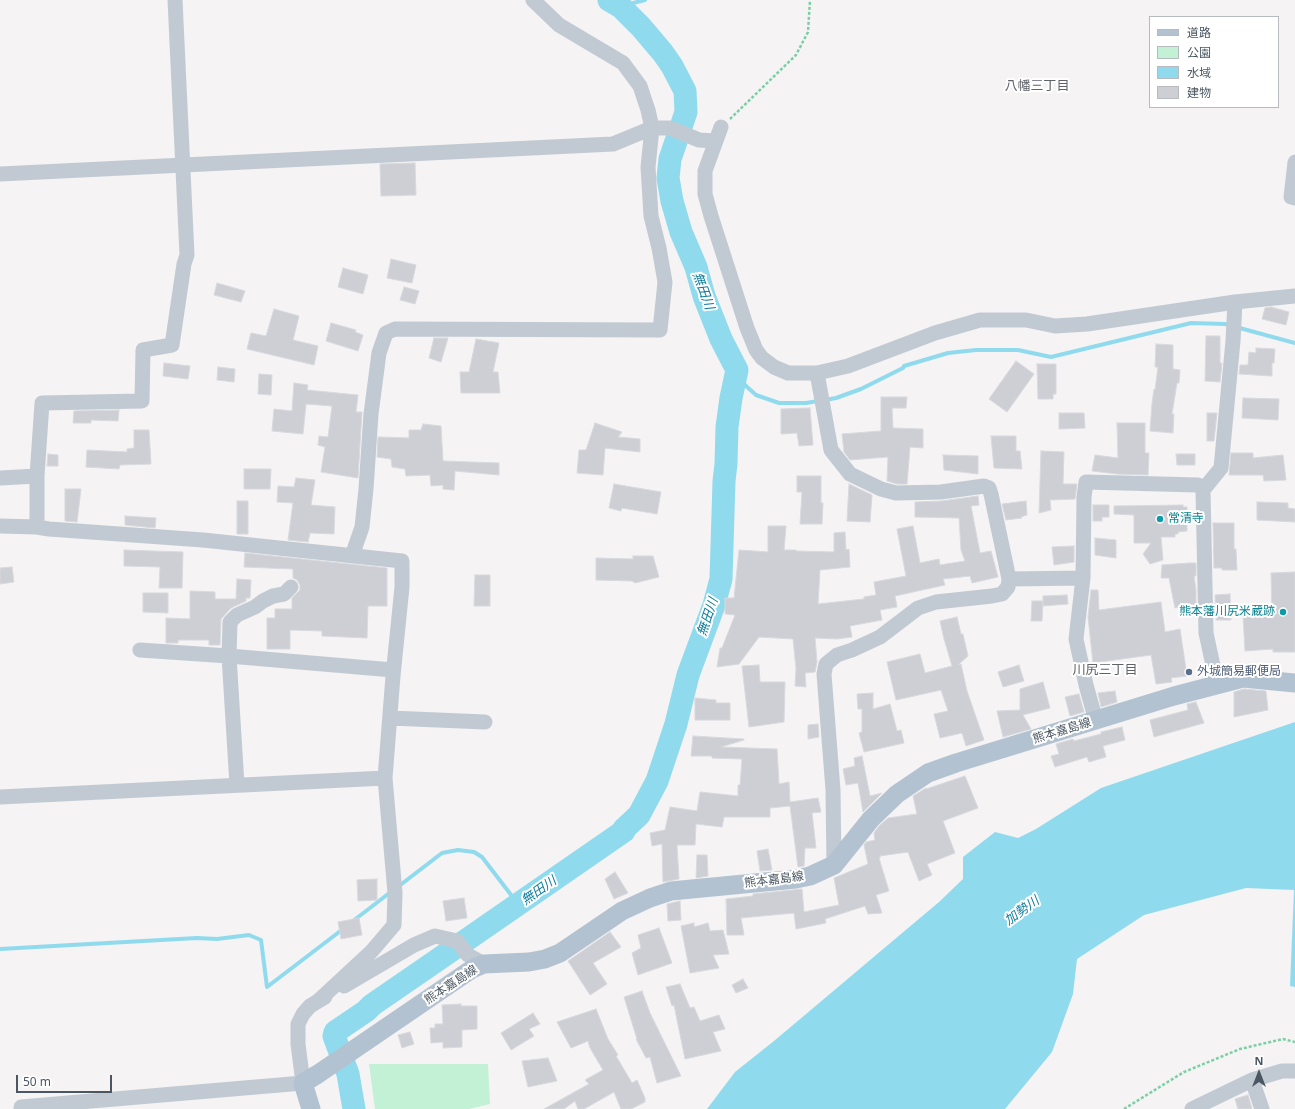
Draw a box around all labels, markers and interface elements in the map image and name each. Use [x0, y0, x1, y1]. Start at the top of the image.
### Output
legend [1149, 16, 1279, 108]
text: 道路 [1187, 24, 1211, 41]
text: 公園 [1187, 44, 1211, 61]
text: 水域 [1187, 64, 1211, 81]
district label: 八幡三丁目 [1005, 78, 1069, 94]
text: 建物 [1187, 84, 1211, 101]
water label: 無田川 [689, 270, 717, 312]
place label: 常清寺 [1168, 512, 1204, 526]
marker: 常清寺 [1155, 514, 1165, 524]
water label: 無田川 [694, 596, 722, 638]
place label: 熊本藩川尻米蔵跡 [1179, 605, 1275, 619]
marker: 熊本藩川尻米蔵跡 [1278, 607, 1288, 617]
district label: 川尻三丁目 [1073, 662, 1137, 678]
place label: 外城簡易郵便局 [1197, 665, 1281, 679]
marker: 外城簡易郵便局 [1184, 667, 1194, 677]
street label: 熊本嘉島線 [1031, 715, 1093, 747]
street label: 熊本嘉島線 [743, 869, 805, 891]
water label: 無田川 [519, 873, 559, 909]
water label: 加勢川 [1002, 893, 1042, 929]
street label: 熊本嘉島線 [422, 963, 480, 1007]
north arrow [1239, 1053, 1279, 1093]
text: N [1255, 1053, 1263, 1068]
scale bar [18, 1067, 114, 1093]
text: 50 m [23, 1073, 51, 1090]

